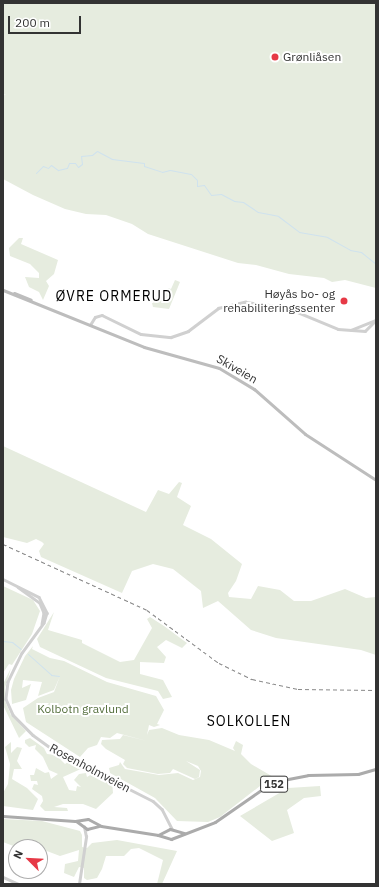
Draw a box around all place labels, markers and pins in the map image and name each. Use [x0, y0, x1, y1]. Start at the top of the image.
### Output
place label: Grønliåsen [283, 50, 341, 64]
marker: Grønliåsen [270, 52, 280, 62]
place label: Høyås bo- og rehabiliteringssenter [223, 287, 335, 315]
marker: Høyås bo- og rehabiliteringssenter [338, 295, 350, 307]

